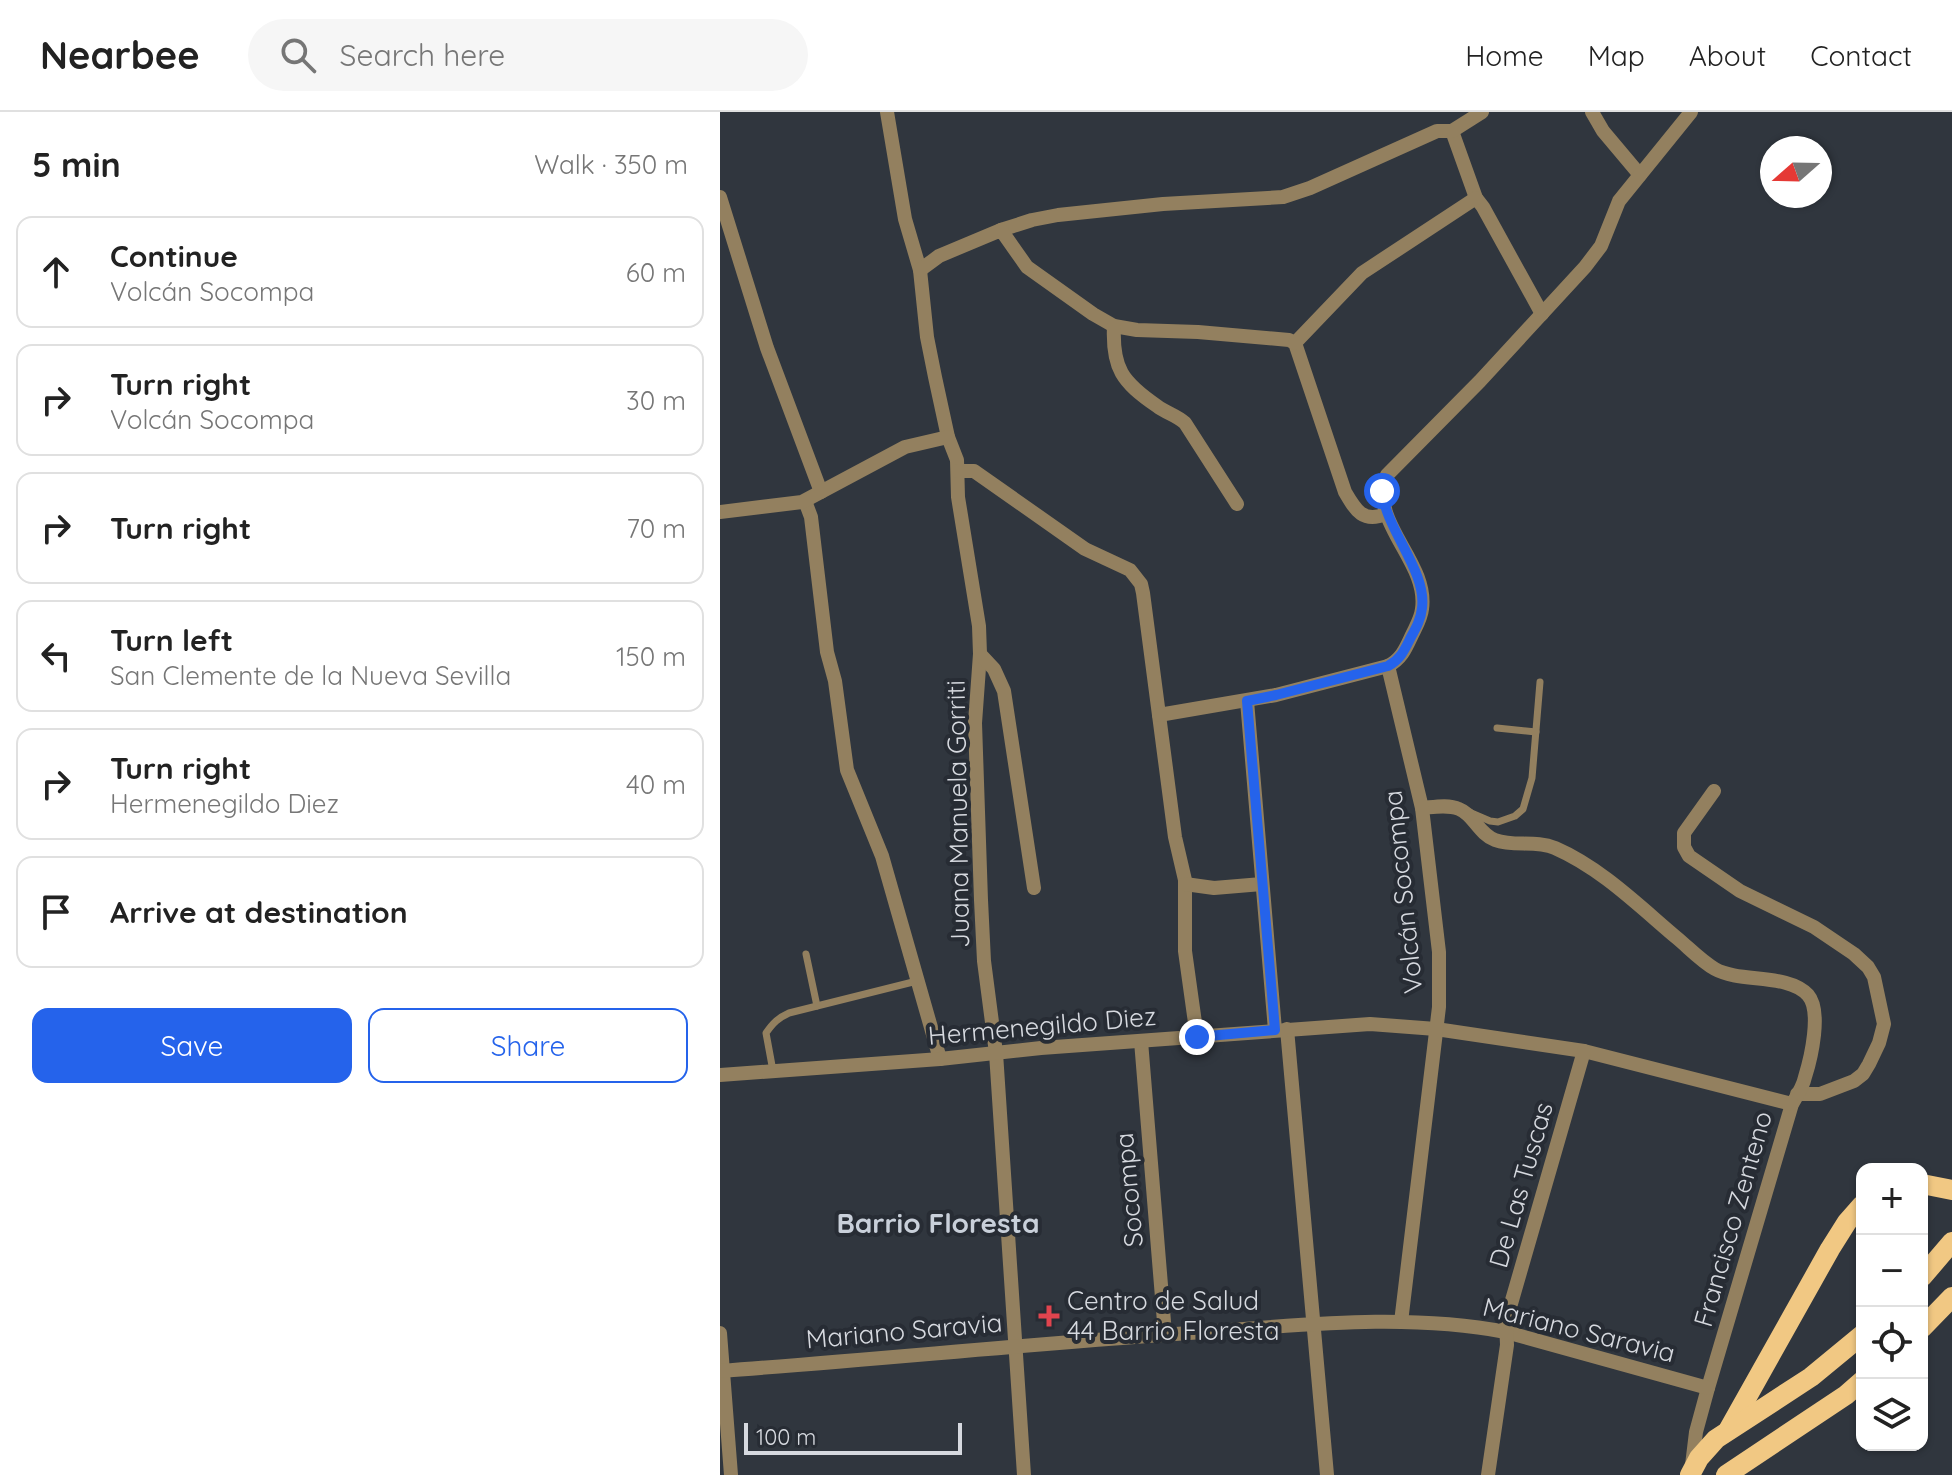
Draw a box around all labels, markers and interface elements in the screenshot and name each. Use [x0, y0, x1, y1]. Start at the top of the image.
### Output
search box [248, 19, 808, 91]
text: Nearbee [40, 31, 200, 79]
icon: search [276, 33, 320, 77]
text: Search here [340, 36, 505, 74]
text: Home [1465, 38, 1544, 73]
text: Map [1588, 38, 1645, 73]
text: About [1689, 38, 1766, 73]
text: Contact [1810, 38, 1912, 73]
north arrow [1760, 136, 1832, 208]
text: 5 min [32, 143, 121, 186]
text: Walk · 350 m [534, 148, 688, 181]
text: Continue [110, 237, 238, 275]
icon: ahead [34, 250, 78, 294]
text: 60 m [626, 256, 686, 289]
text: Volcán Socompa [110, 275, 314, 308]
text: Turn right [110, 365, 251, 403]
icon: right [34, 378, 78, 422]
text: 30 m [626, 384, 686, 417]
text: Volcán Socompa [110, 403, 314, 436]
route start [1364, 473, 1400, 509]
icon: right [34, 506, 78, 550]
text: Turn right [110, 509, 251, 547]
text: 70 m [626, 512, 686, 545]
text: Turn left [110, 621, 233, 659]
icon: left [34, 634, 78, 678]
text: 150 m [616, 640, 686, 673]
text: San Clemente de la Nueva Sevilla [110, 659, 511, 692]
street label: Juana Manuela Gorriti [939, 680, 976, 948]
text: Turn right [110, 749, 251, 787]
icon: right [34, 762, 78, 806]
text: 40 m [626, 768, 686, 801]
text: Hermenegildo Diez [110, 787, 339, 820]
street label: Volcán Socompa [1375, 789, 1430, 995]
icon: arrive [34, 890, 78, 934]
text: Arrive at destination [110, 893, 408, 931]
street label: Hermenegildo Diez [927, 999, 1157, 1052]
button: Save [32, 1008, 352, 1083]
button: Share [368, 1008, 688, 1083]
route end [1179, 1019, 1215, 1055]
street label: De Las Tuscas [1481, 1098, 1560, 1271]
street label: Francisco Zenteno [1686, 1107, 1779, 1331]
street label: Socompa [1107, 1131, 1150, 1249]
map controls [1856, 1163, 1928, 1451]
button: + [1856, 1163, 1928, 1235]
district label: Barrio Floresta [836, 1205, 1040, 1240]
button: − [1856, 1235, 1928, 1307]
place label: Centro de Salud 44 Barrio Floresta [1067, 1284, 1280, 1347]
street label: Mariano Saravia [1480, 1290, 1679, 1369]
street label: Mariano Saravia [804, 1305, 1004, 1356]
marker: Centro de Salud 44 Barrio Floresta [1038, 1305, 1060, 1327]
button: locate [1856, 1307, 1928, 1379]
button: layers [1856, 1379, 1928, 1451]
scale bar [744, 1419, 962, 1455]
text: 100 m [756, 1423, 816, 1451]

